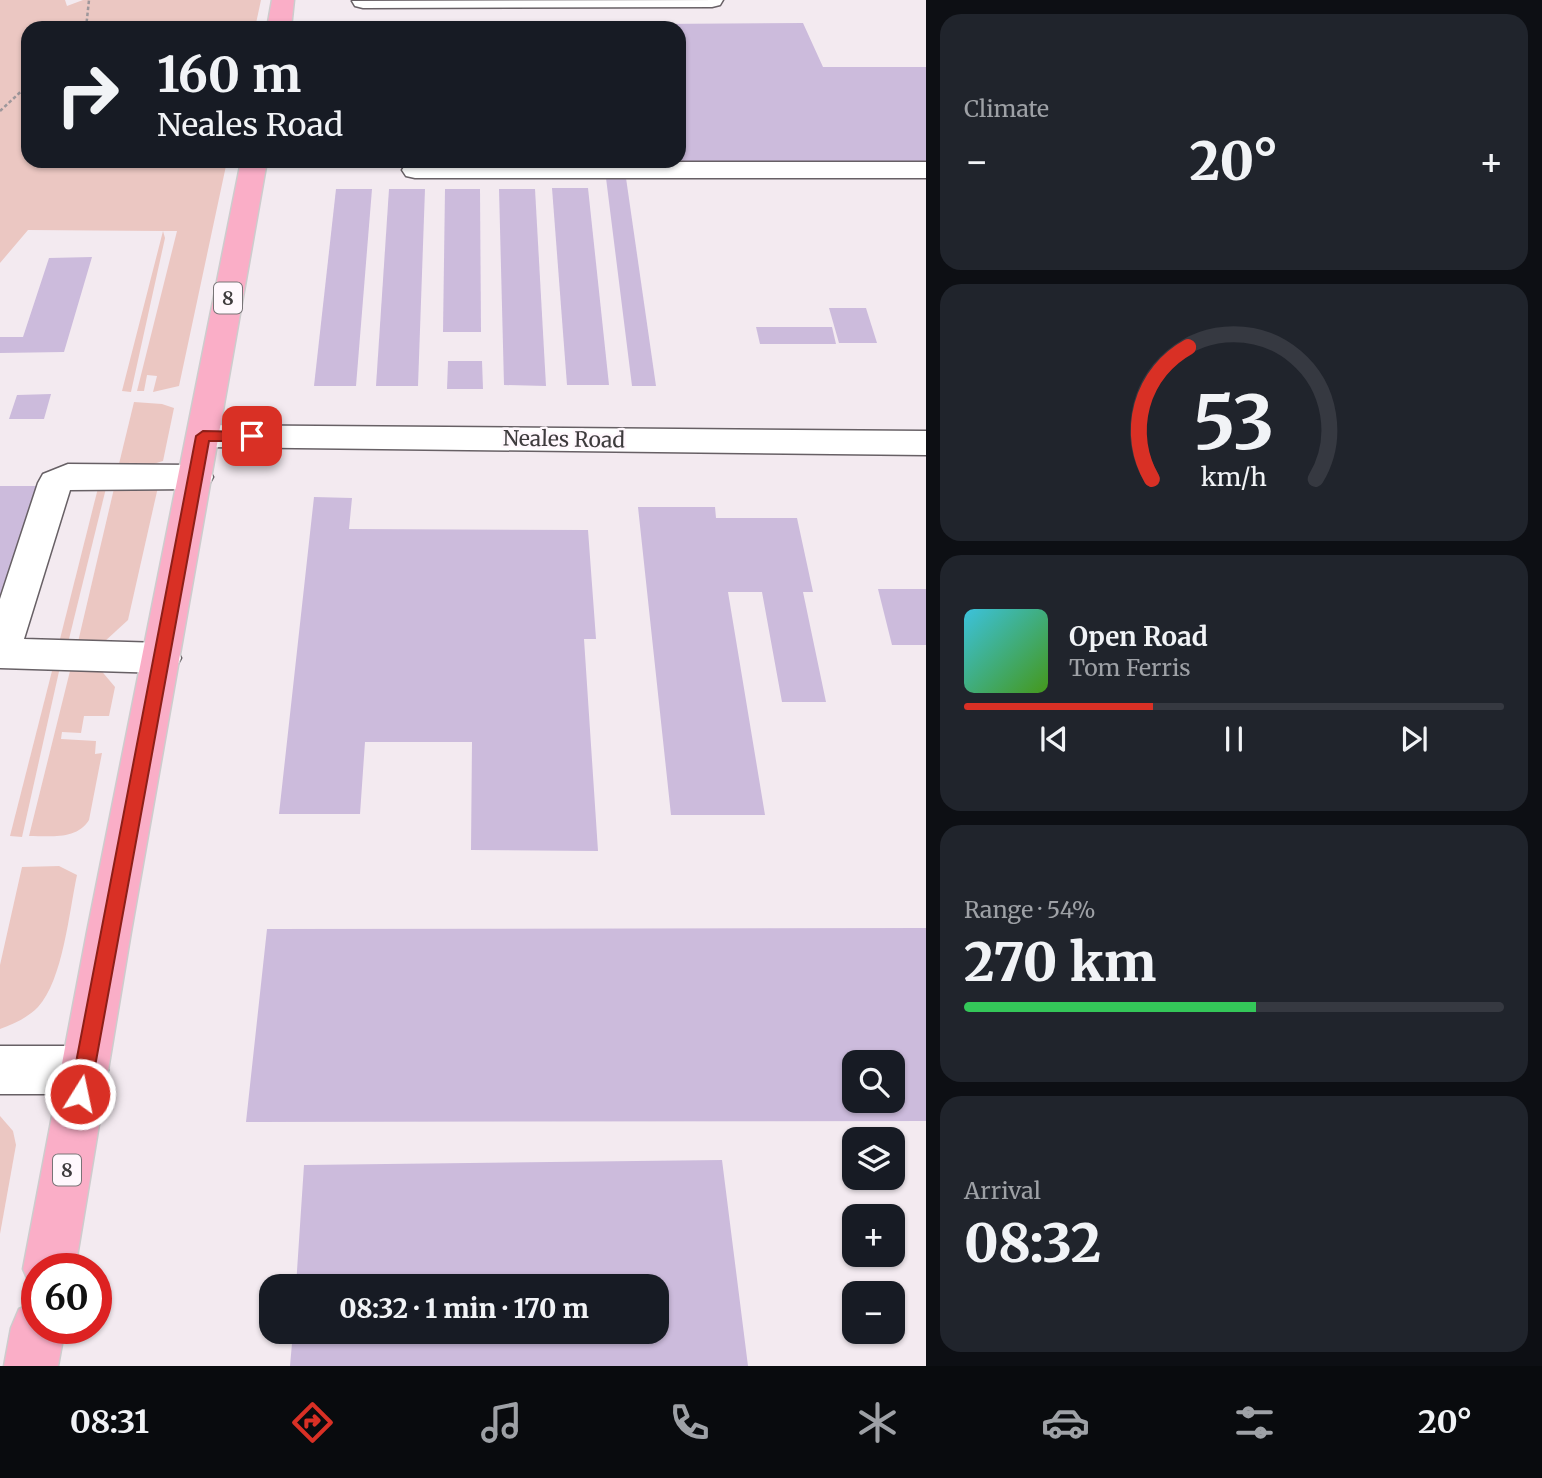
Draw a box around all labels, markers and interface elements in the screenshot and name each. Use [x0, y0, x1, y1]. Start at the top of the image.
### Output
text: 160 m [157, 44, 301, 105]
icon: right [42, 49, 133, 140]
text: Climate [964, 94, 1049, 123]
text: Neales Road [157, 105, 343, 145]
text: 20° [1190, 129, 1278, 194]
text: − [964, 138, 989, 185]
text: + [1479, 138, 1504, 185]
road number: 8 [214, 282, 242, 314]
text: 53 [1193, 377, 1275, 469]
pin [222, 406, 282, 466]
icon: arrive [233, 417, 271, 455]
street label: Neales Road [503, 424, 626, 454]
text: km/h [1201, 460, 1267, 492]
text: Open Road [1069, 620, 1208, 653]
text: Tom Ferris [1069, 653, 1191, 682]
icon: previous [1035, 720, 1073, 758]
icon: pause [1215, 720, 1253, 758]
icon: next [1395, 720, 1433, 758]
text: Range · 54% [964, 895, 1096, 924]
text: 270 km [964, 930, 1156, 995]
map controls [842, 1050, 905, 1344]
button: search [842, 1050, 905, 1113]
position arrow [43, 1057, 117, 1131]
button: layers [842, 1127, 905, 1190]
road number: 8 [53, 1154, 81, 1186]
text: Arrival [964, 1176, 1041, 1205]
button: + [842, 1204, 905, 1267]
text: 08:32 [964, 1211, 1101, 1276]
speed limit sign: 60 [21, 1253, 112, 1344]
button: − [842, 1281, 905, 1344]
text: 08:32 · 1 min · 170 m [339, 1292, 589, 1325]
icon: directions [288, 1398, 337, 1447]
icon: music [477, 1398, 526, 1447]
icon: phone [665, 1398, 714, 1447]
icon: climate [853, 1398, 902, 1447]
icon: car [1041, 1398, 1090, 1447]
icon: filters [1230, 1398, 1279, 1447]
text: 08:31 [70, 1402, 149, 1442]
text: 20° [1418, 1402, 1472, 1442]

